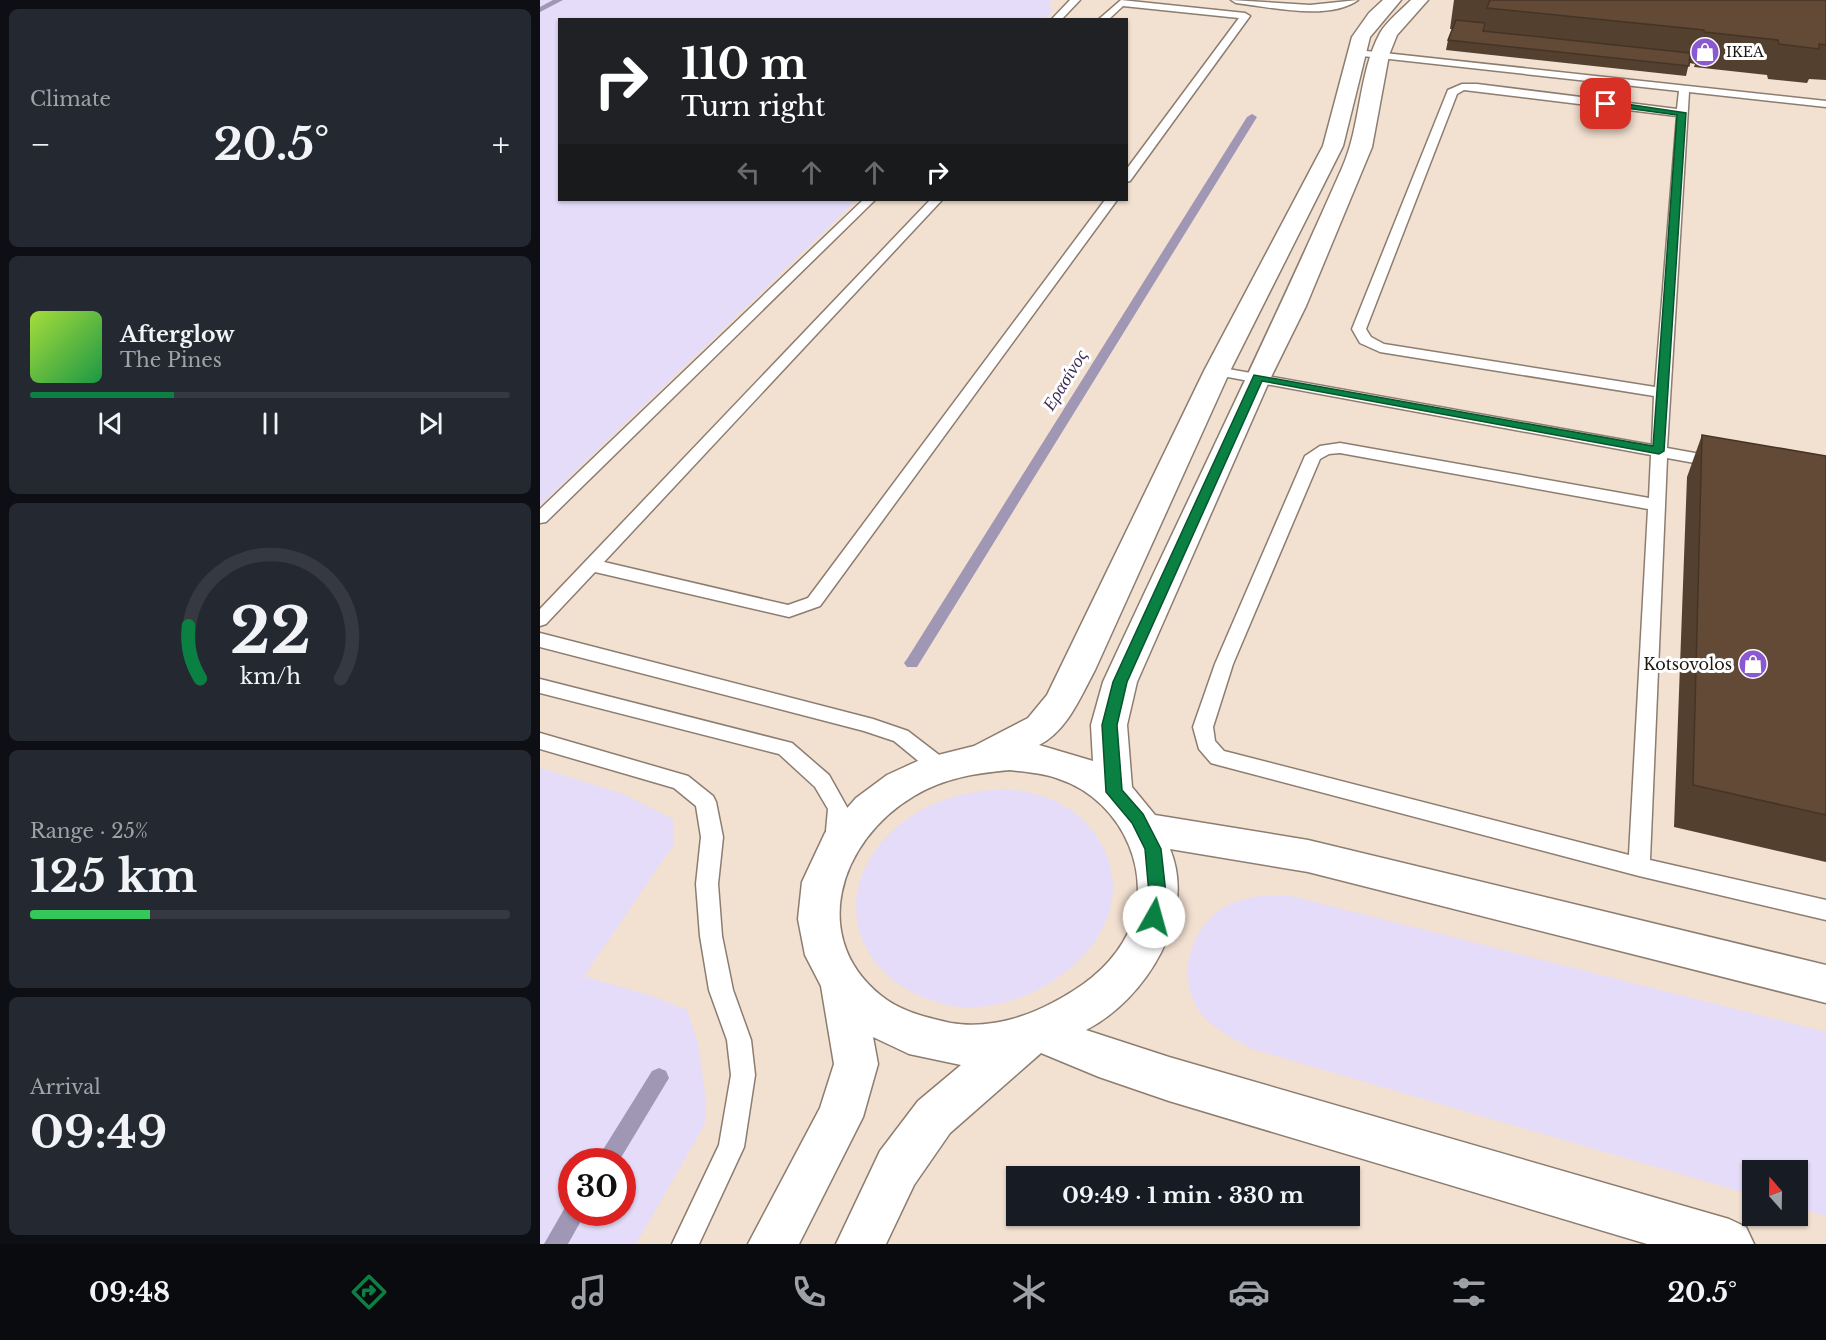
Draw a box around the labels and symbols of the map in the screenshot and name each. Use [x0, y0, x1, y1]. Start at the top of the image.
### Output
shop icon: IKEA [1689, 36, 1721, 68]
place label: IKEA [1726, 43, 1764, 61]
pin [1580, 78, 1631, 129]
water label: Ερασίνος [1037, 345, 1093, 415]
shop icon: Kotsovolos [1737, 648, 1769, 680]
place label: Kotsovolos [1643, 654, 1732, 674]
position arrow [1122, 885, 1186, 949]
speed limit sign: 30 [558, 1148, 636, 1226]
north arrow [1742, 1160, 1808, 1226]

